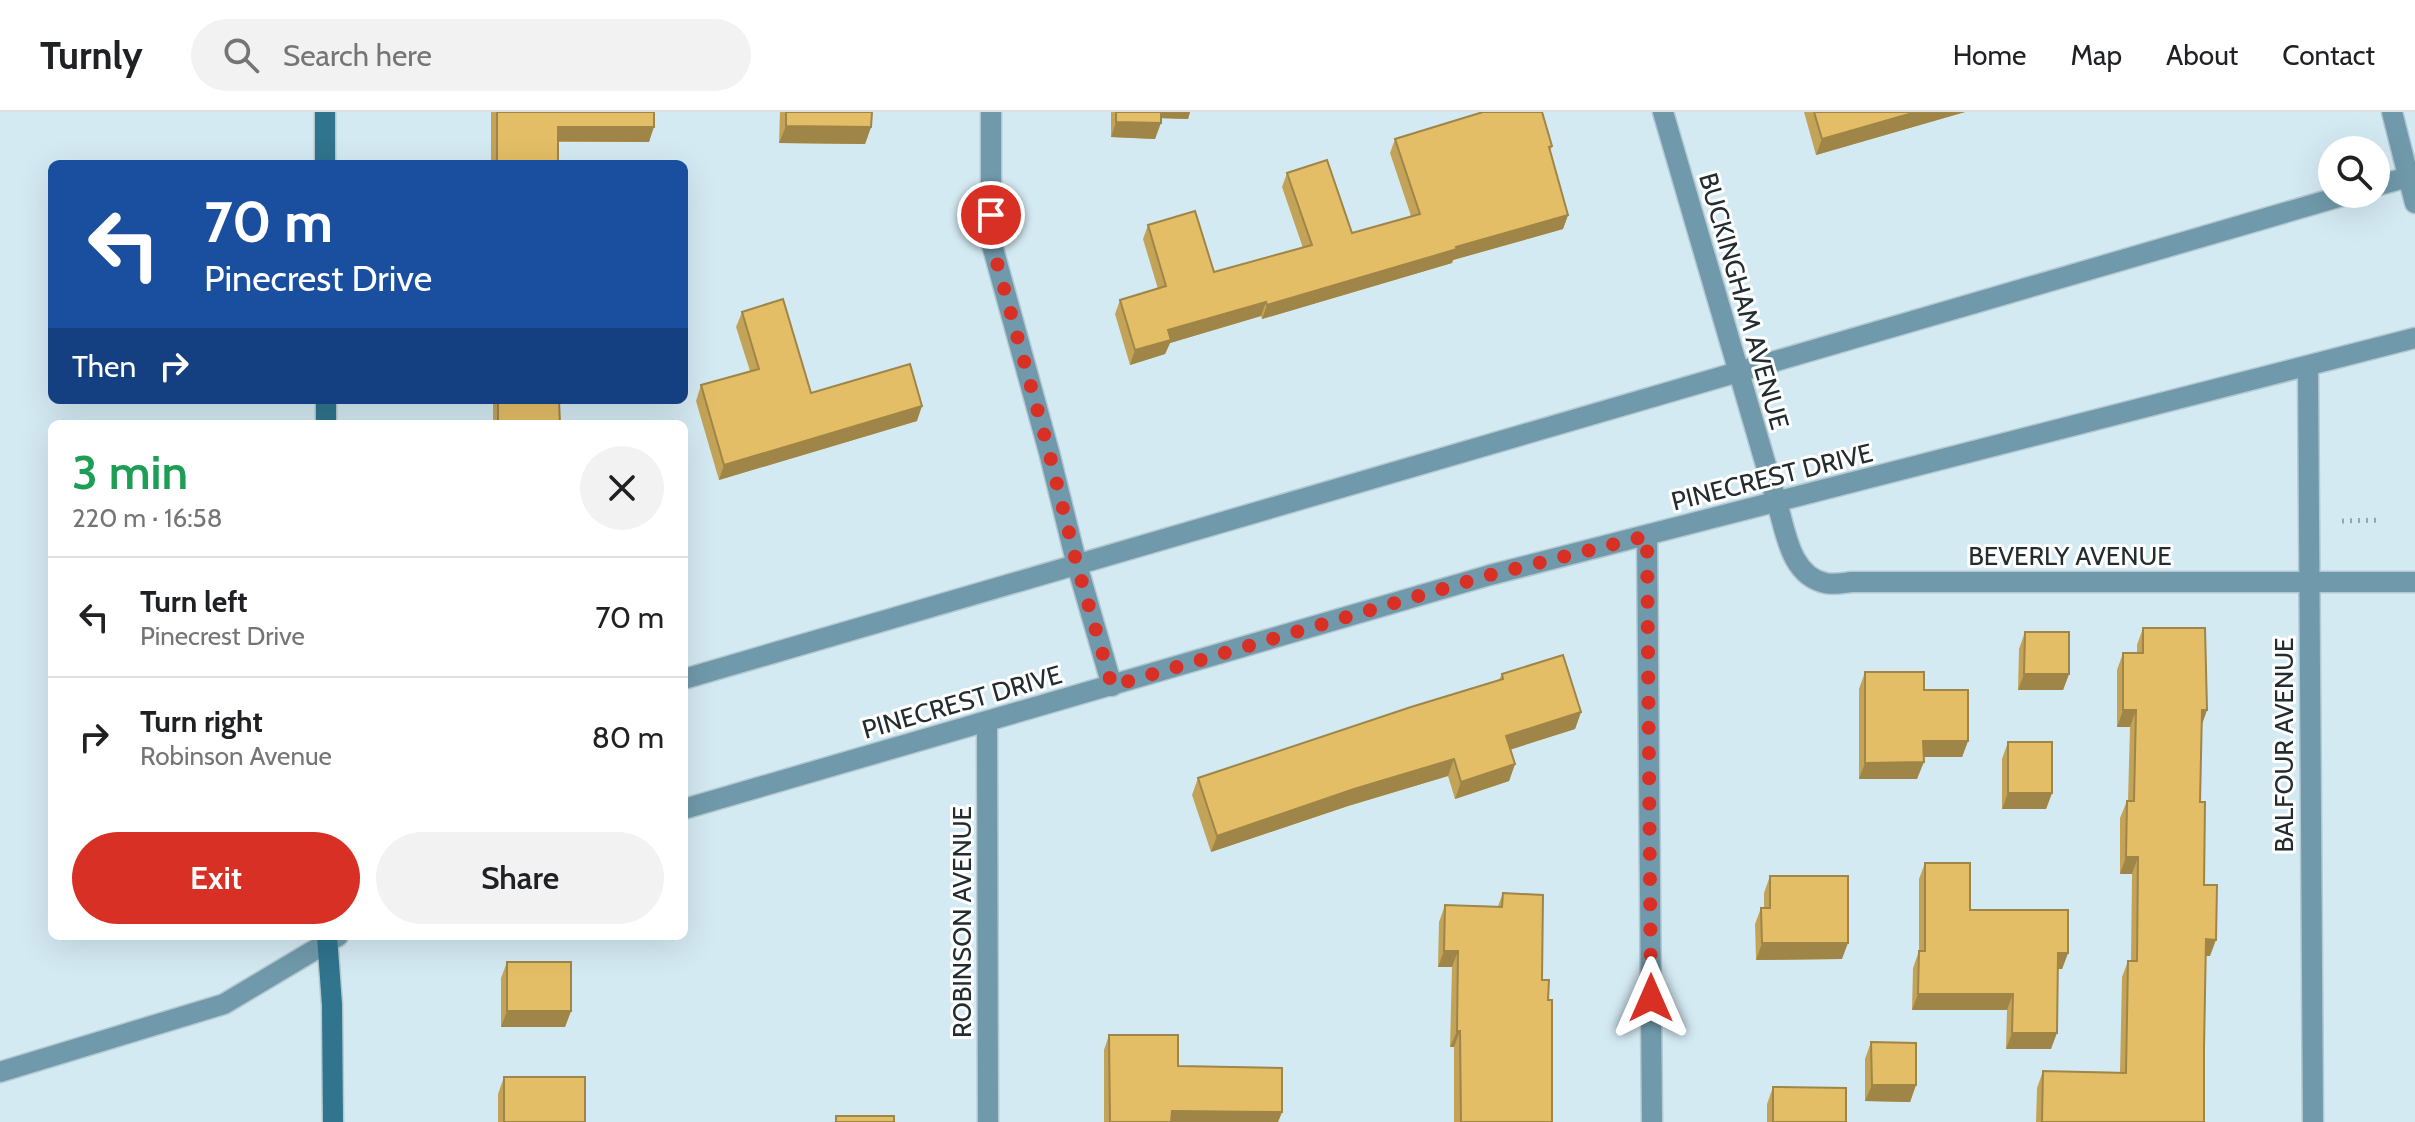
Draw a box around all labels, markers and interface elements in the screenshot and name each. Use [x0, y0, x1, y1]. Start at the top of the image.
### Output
search box [191, 19, 751, 91]
text: Turnly [40, 32, 143, 79]
icon: search [219, 33, 263, 77]
text: Search here [283, 37, 432, 74]
text: Home [1953, 38, 2026, 72]
text: Map [2070, 38, 2122, 72]
text: About [2166, 38, 2238, 72]
text: Contact [2282, 38, 2375, 72]
map controls [2318, 136, 2390, 208]
button: search [2318, 136, 2390, 208]
street label: BUCKINGHAM AVENUE [1692, 169, 1796, 433]
pin [957, 181, 1025, 249]
text: 70 m [204, 188, 333, 256]
icon: left [72, 192, 176, 296]
icon: arrive [969, 193, 1013, 237]
text: Pinecrest Drive [204, 256, 432, 300]
icon: right [152, 344, 196, 388]
text: Then [72, 348, 136, 385]
street label: PINECREST DRIVE [1668, 437, 1876, 517]
text: 3 min [72, 443, 188, 501]
button: close [580, 446, 664, 530]
text: 220 m · 16:58 [72, 502, 222, 534]
street label: BEVERLY AVENUE [1968, 540, 2172, 572]
text: Turn left [140, 583, 248, 620]
icon: left [72, 595, 116, 639]
text: 70 m [595, 599, 664, 636]
text: Pinecrest Drive [140, 620, 305, 652]
street label: BALFOUR AVENUE [2268, 638, 2300, 852]
street label: PINECREST DRIVE [858, 658, 1066, 746]
text: Turn right [140, 703, 263, 740]
icon: right [72, 715, 116, 759]
text: 80 m [592, 719, 664, 756]
text: Robinson Avenue [140, 740, 332, 772]
street label: ROBINSON AVENUE [946, 806, 978, 1038]
button: Exit [72, 832, 360, 924]
button: Share [376, 832, 664, 924]
position arrow [1609, 956, 1693, 1040]

